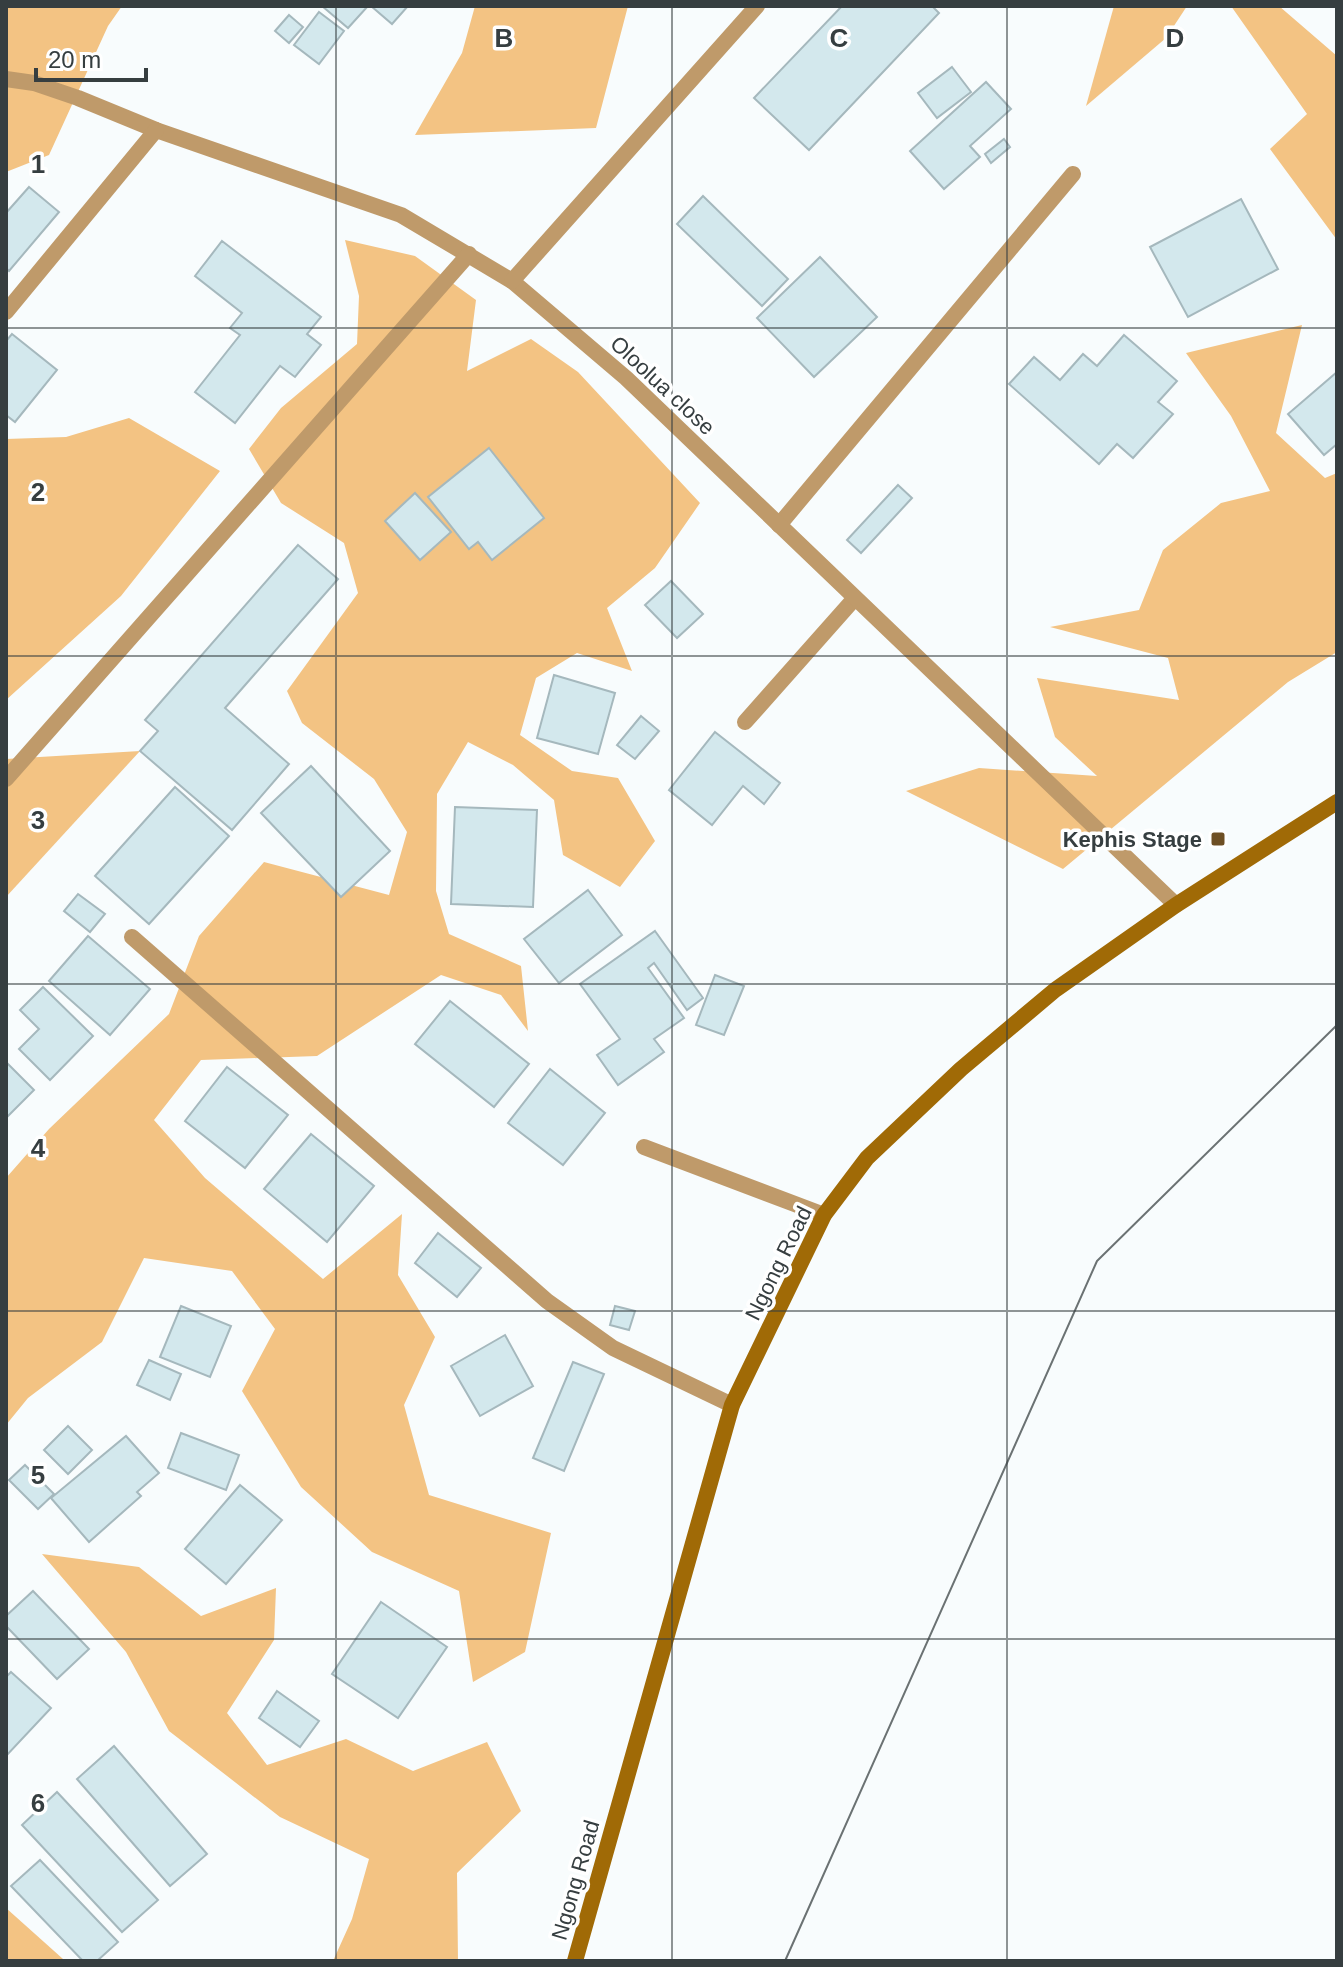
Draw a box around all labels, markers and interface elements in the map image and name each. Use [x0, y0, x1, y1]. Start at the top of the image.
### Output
text: B [495, 23, 513, 53]
text: C [830, 23, 849, 53]
text: D [1166, 23, 1184, 53]
scale bar [36, 32, 146, 82]
text: 20 m [48, 46, 101, 73]
text: 1 [31, 149, 45, 179]
street label: Oloolua close [605, 331, 720, 440]
text: 2 [31, 477, 45, 507]
text: 3 [31, 805, 45, 835]
place label: Kephis Stage [1063, 827, 1202, 852]
marker: Kephis Stage [1209, 830, 1227, 848]
text: 4 [31, 1133, 46, 1163]
street label: Ngong Road [740, 1202, 817, 1324]
text: 5 [31, 1460, 45, 1490]
text: 6 [31, 1788, 45, 1818]
street label: Ngong Road [546, 1817, 605, 1943]

